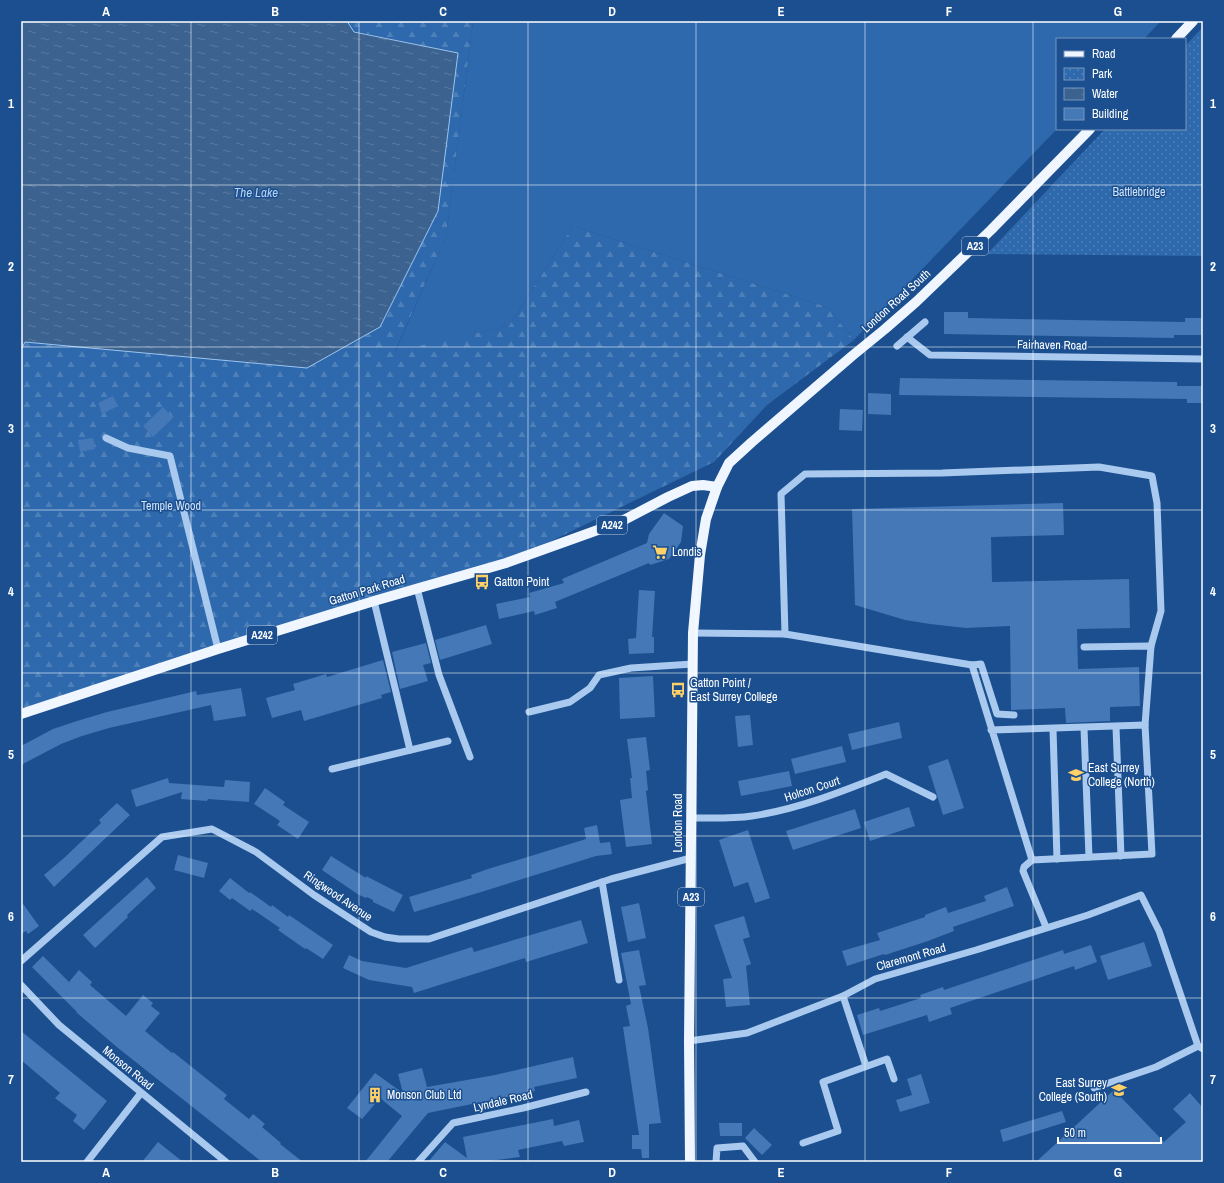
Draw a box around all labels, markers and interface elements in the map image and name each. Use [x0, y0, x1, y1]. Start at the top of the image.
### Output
text: A [102, 3, 110, 20]
text: B [271, 3, 279, 20]
text: C [439, 3, 447, 20]
text: D [608, 3, 616, 20]
text: E [777, 3, 785, 20]
text: F [946, 3, 953, 20]
text: G [1114, 3, 1122, 20]
legend [1056, 38, 1186, 130]
text: Road [1092, 46, 1116, 62]
text: Park [1092, 66, 1112, 82]
text: Water [1092, 86, 1119, 102]
text: 1 [8, 95, 14, 112]
text: 1 [1210, 95, 1216, 112]
text: Building [1092, 106, 1129, 122]
water label: The Lake [234, 184, 278, 201]
park label: Battlebridge [1112, 184, 1166, 200]
road number: A23 [962, 237, 988, 255]
text: 2 [8, 258, 14, 275]
text: 2 [1210, 258, 1216, 275]
street label: London Road South [858, 266, 934, 336]
street label: Fairhaven Road [1017, 336, 1087, 354]
text: 3 [8, 420, 14, 437]
text: 3 [1210, 420, 1216, 437]
park label: Temple Wood [141, 498, 201, 514]
road number: A242 [597, 516, 627, 534]
supermarket icon: Londis [651, 543, 669, 561]
place label: Londis [672, 544, 702, 560]
street label: Gatton Park Road [327, 571, 407, 609]
bus stop icon: Gatton Point [473, 573, 491, 591]
place label: Gatton Point [494, 574, 550, 590]
text: 4 [8, 583, 14, 600]
text: 4 [1210, 583, 1216, 600]
road number: A242 [247, 626, 277, 644]
place label: Gatton Point / East Surrey College [690, 675, 778, 705]
bus stop icon: Gatton Point / East Surrey College [669, 681, 687, 699]
text: 5 [8, 746, 14, 763]
text: 5 [1210, 746, 1216, 763]
place label: East Surrey College (North) [1088, 760, 1155, 790]
school or university icon: East Surrey College (North) [1067, 766, 1085, 784]
street label: Holcon Court [782, 772, 842, 805]
street label: London Road [670, 793, 686, 853]
street label: Ringwood Avenue [300, 867, 376, 925]
road number: A23 [678, 888, 704, 906]
text: 6 [8, 908, 14, 925]
text: 6 [1210, 908, 1216, 925]
street label: Claremont Road [874, 939, 948, 975]
street label: Monson Road [99, 1043, 157, 1093]
text: 7 [8, 1071, 14, 1088]
text: 7 [1210, 1071, 1216, 1088]
place label: East Surrey College (South) [1039, 1075, 1107, 1105]
school or university icon: East Surrey College (South) [1110, 1081, 1128, 1099]
building icon: Monson Club Ltd [366, 1086, 384, 1104]
street label: Lyndale Road [472, 1086, 534, 1116]
place label: Monson Club Ltd [387, 1087, 461, 1103]
scale bar [1058, 1119, 1161, 1145]
text: 50 m [1064, 1125, 1086, 1141]
text: A [102, 1164, 110, 1181]
text: B [271, 1164, 279, 1181]
text: C [439, 1164, 447, 1181]
text: D [608, 1164, 616, 1181]
text: E [777, 1164, 785, 1181]
text: F [946, 1164, 953, 1181]
text: G [1114, 1164, 1122, 1181]

